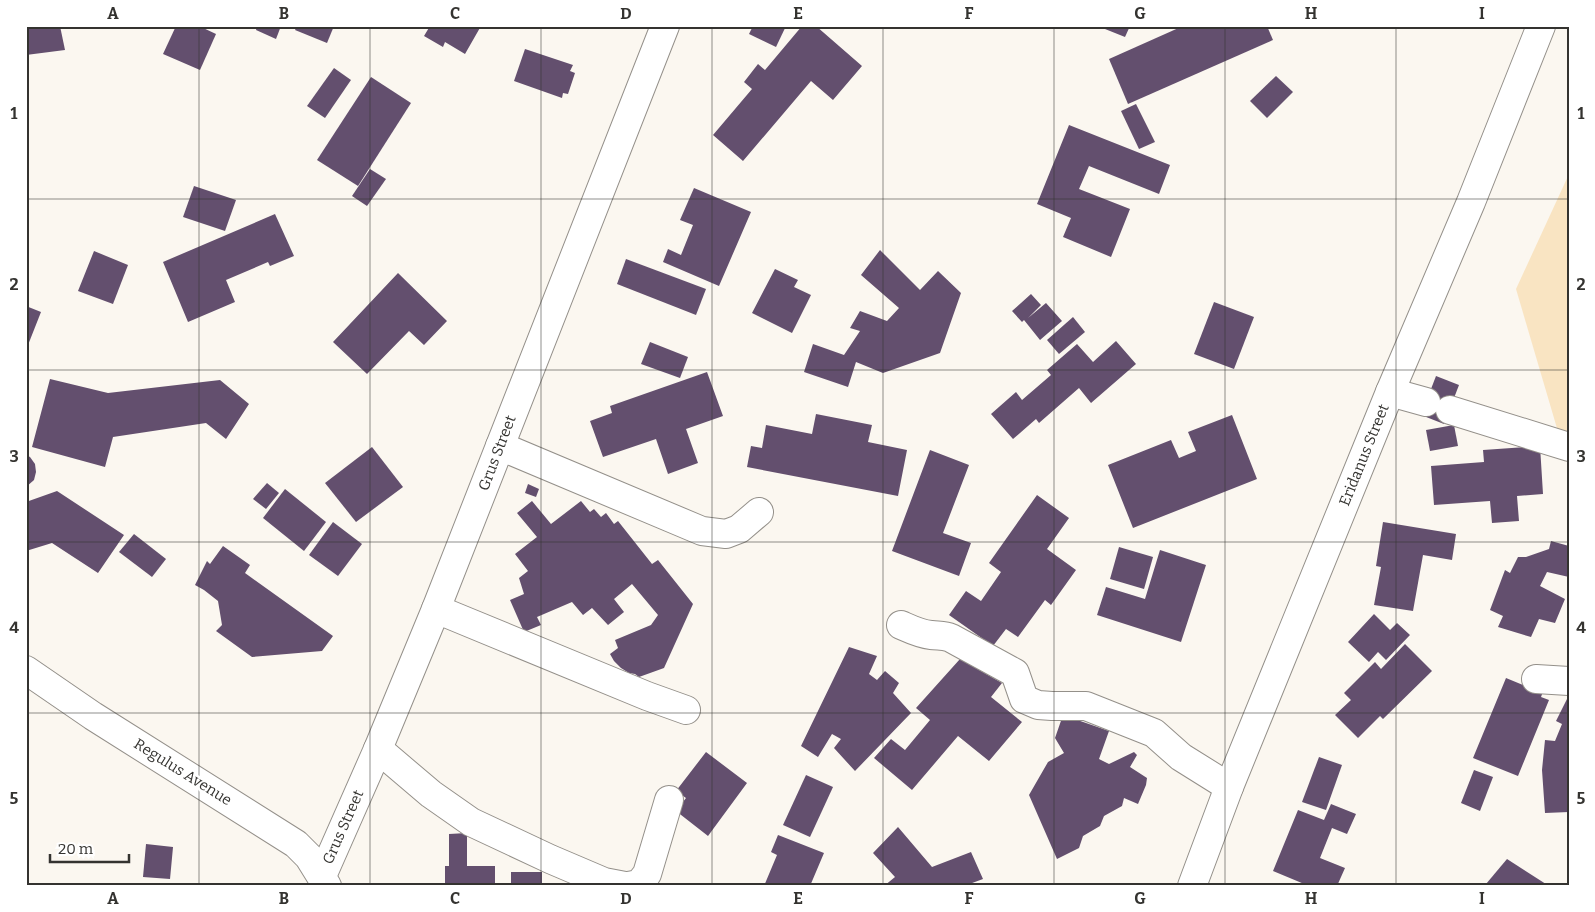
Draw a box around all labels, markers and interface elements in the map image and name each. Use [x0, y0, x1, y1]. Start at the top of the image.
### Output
text: A [107, 4, 119, 23]
text: B [279, 4, 289, 23]
text: C [450, 4, 460, 23]
text: D [620, 4, 632, 23]
text: E [793, 4, 803, 23]
text: F [965, 4, 974, 23]
text: G [1134, 4, 1146, 23]
text: H [1305, 4, 1318, 23]
text: I [1479, 4, 1485, 23]
text: 1 [11, 104, 18, 123]
text: 1 [1578, 104, 1585, 123]
text: 2 [9, 275, 19, 294]
text: 2 [1576, 275, 1586, 294]
street label: Eridanus Street [1335, 401, 1393, 509]
street label: Grus Street [474, 412, 520, 493]
text: 3 [9, 447, 19, 466]
text: 3 [1576, 447, 1586, 466]
text: 4 [9, 618, 19, 637]
text: 4 [1576, 618, 1586, 637]
street label: Regulus Avenue [131, 735, 235, 809]
street label: Grus Street [319, 787, 368, 867]
text: 5 [10, 789, 19, 808]
text: 5 [1577, 789, 1586, 808]
scale bar [50, 832, 129, 864]
text: 20 m [58, 840, 94, 858]
text: A [107, 889, 119, 908]
text: B [279, 889, 289, 908]
text: C [450, 889, 460, 908]
text: D [620, 889, 632, 908]
text: E [793, 889, 803, 908]
text: F [965, 889, 974, 908]
text: G [1134, 889, 1146, 908]
text: H [1305, 889, 1318, 908]
text: I [1479, 889, 1485, 908]

